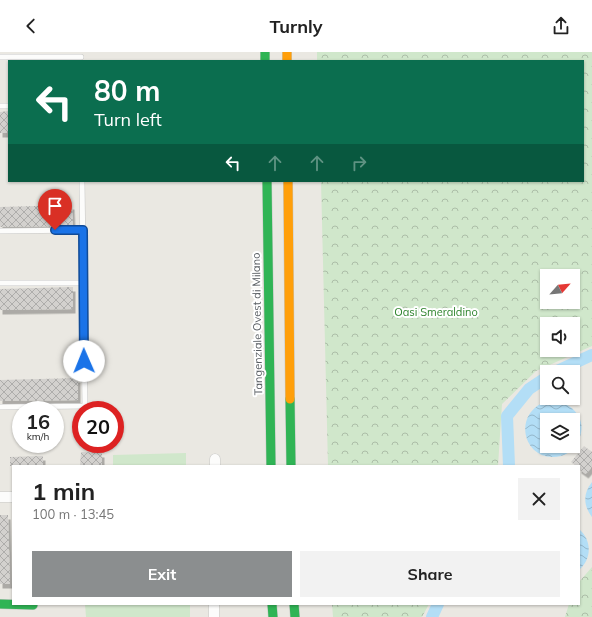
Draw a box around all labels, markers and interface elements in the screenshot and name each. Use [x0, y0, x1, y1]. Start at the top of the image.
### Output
icon: back [20, 15, 42, 37]
text: Turnly [270, 15, 322, 38]
icon: share [550, 15, 572, 37]
text: 80 m [94, 73, 160, 108]
icon: left [28, 76, 80, 128]
text: Turn left [94, 108, 162, 131]
icon: left [222, 152, 244, 174]
icon: ahead [264, 152, 286, 174]
icon: ahead [306, 152, 328, 174]
icon: right [348, 152, 370, 174]
pin [38, 189, 72, 230]
icon: arrive [44, 195, 66, 217]
street label: Tangenziale Ovest di Milano [249, 253, 265, 395]
north arrow [540, 269, 580, 309]
map controls [540, 269, 580, 453]
park label: Oasi Smeraldino [394, 305, 478, 319]
button: sound [540, 317, 580, 357]
position arrow [63, 340, 105, 382]
button: search [540, 365, 580, 405]
speed limit sign: 20 [72, 401, 124, 453]
text: 16 [26, 409, 50, 434]
button: layers [540, 413, 580, 453]
text: km/h [27, 430, 49, 443]
text: 1 min [32, 476, 95, 506]
button: close [518, 478, 560, 520]
text: 100 m · 13:45 [32, 506, 114, 522]
button: Exit [32, 551, 292, 597]
button: Share [300, 551, 560, 597]

